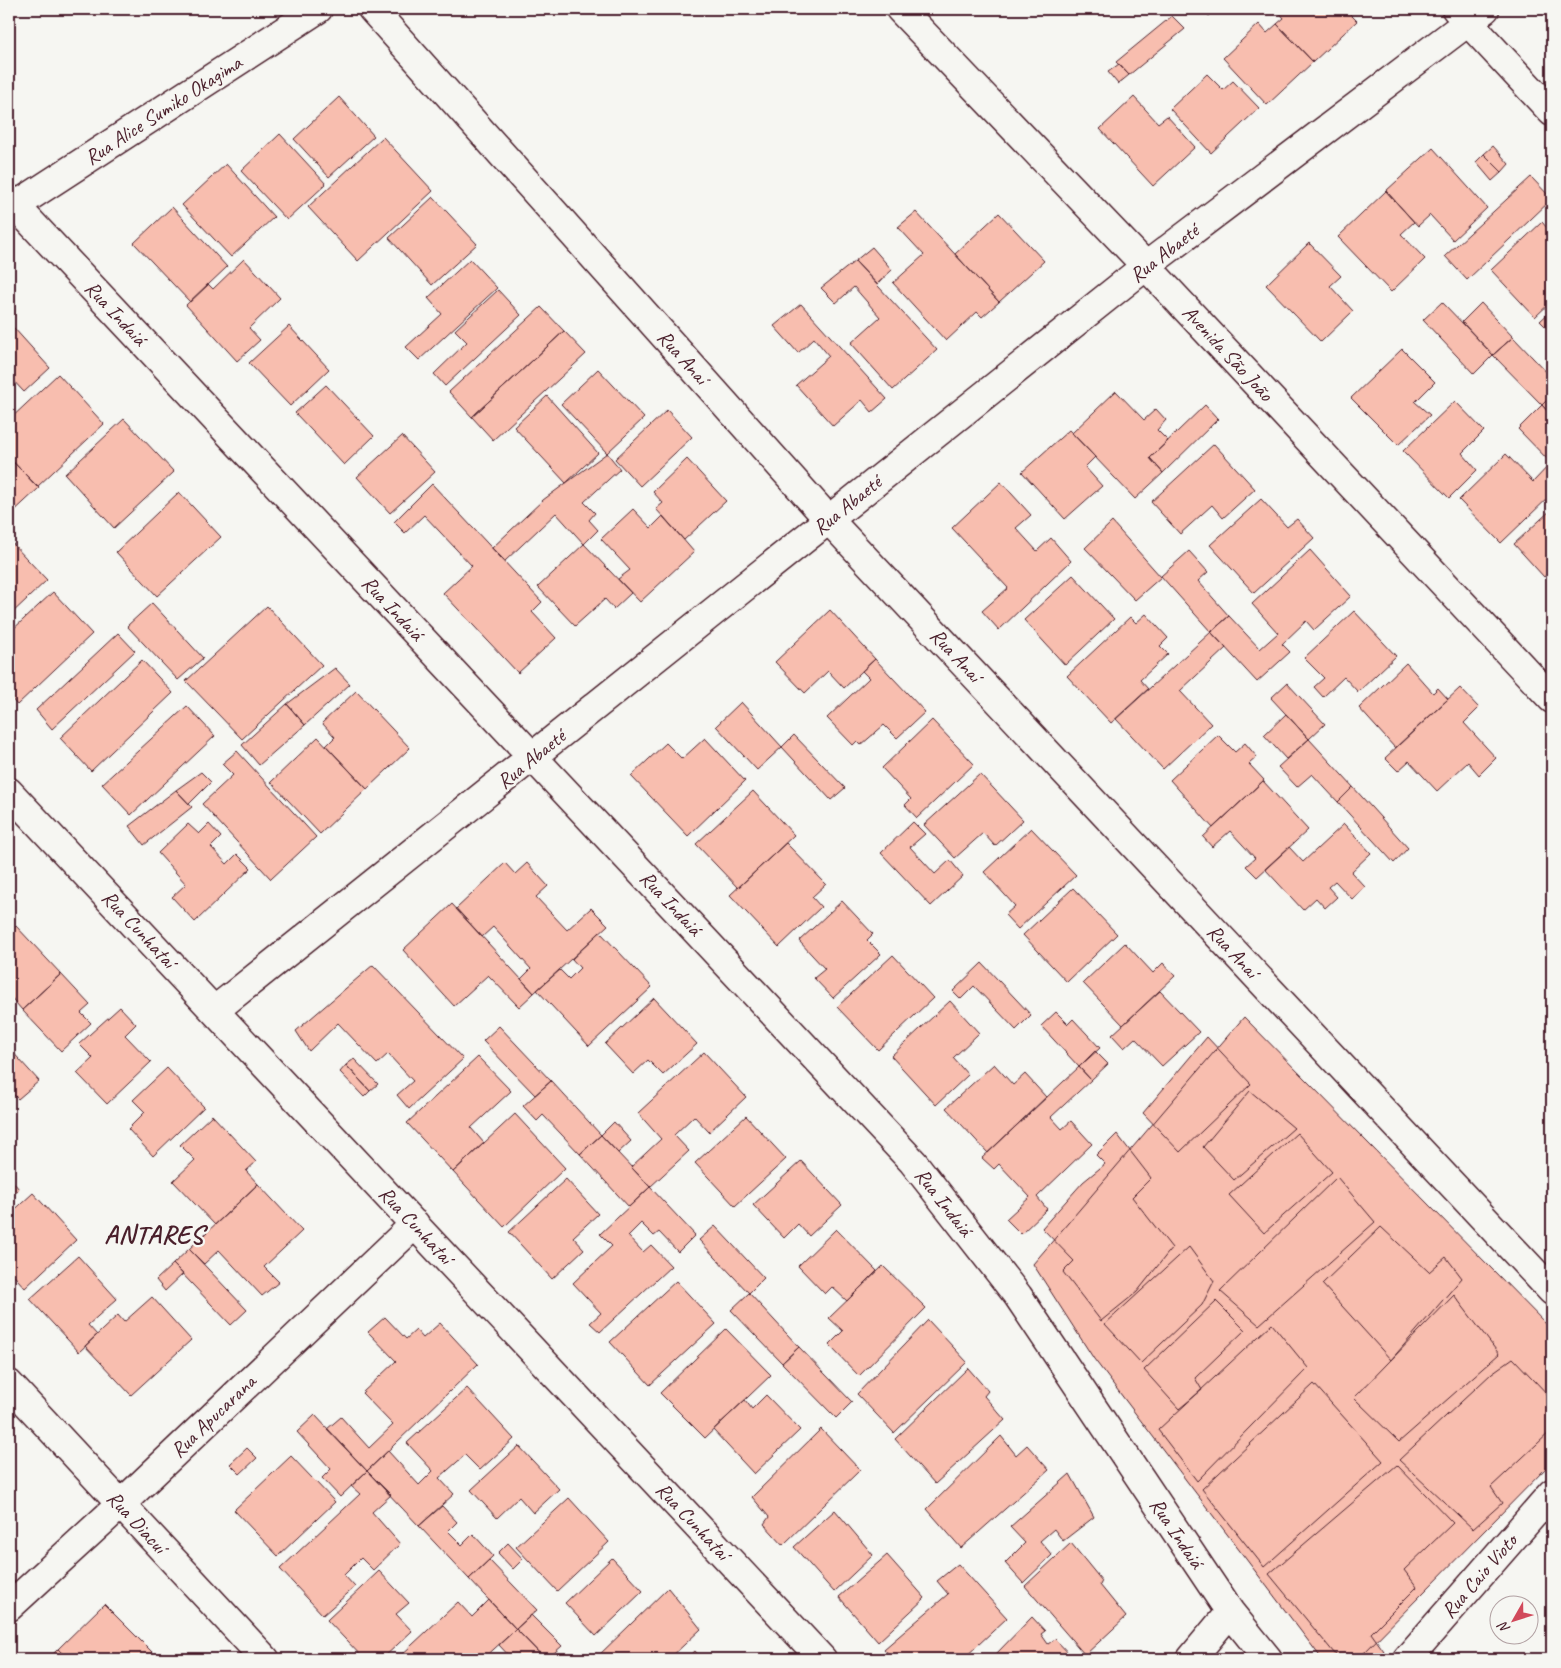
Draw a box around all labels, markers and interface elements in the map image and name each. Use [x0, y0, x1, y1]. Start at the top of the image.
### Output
street label: Rua Alice Sumiko Okagima [80, 49, 248, 170]
street label: Rua Abaeté [1124, 216, 1206, 288]
street label: Rua Indaiá [79, 275, 154, 352]
street label: Avenida São João [1177, 300, 1280, 408]
street label: Rua Anaí [652, 324, 717, 393]
street label: Rua Abaeté [807, 467, 889, 541]
street label: Rua Indaiá [356, 570, 431, 647]
street label: Rua Anaí [925, 623, 990, 690]
street label: Rua Abaeté [491, 721, 573, 795]
street label: Rua Indaiá [634, 865, 709, 942]
street label: Rua Cunhataí [96, 885, 184, 976]
street label: Rua Anaí [1202, 919, 1267, 986]
street label: Rua Indaiá [909, 1163, 980, 1243]
street label: Rua Cunhataí [373, 1181, 461, 1272]
district label: ANTARES [104, 1218, 209, 1251]
street label: Rua Apucarana [165, 1367, 263, 1463]
street label: Rua Cunhataí [650, 1477, 738, 1568]
street label: Rua Diacuí [101, 1485, 175, 1562]
street label: Rua Indaiá [1144, 1493, 1211, 1575]
street label: Rua Caio Vioto [1435, 1527, 1524, 1623]
north arrow [1488, 1596, 1538, 1646]
text: N [1493, 1617, 1514, 1637]

